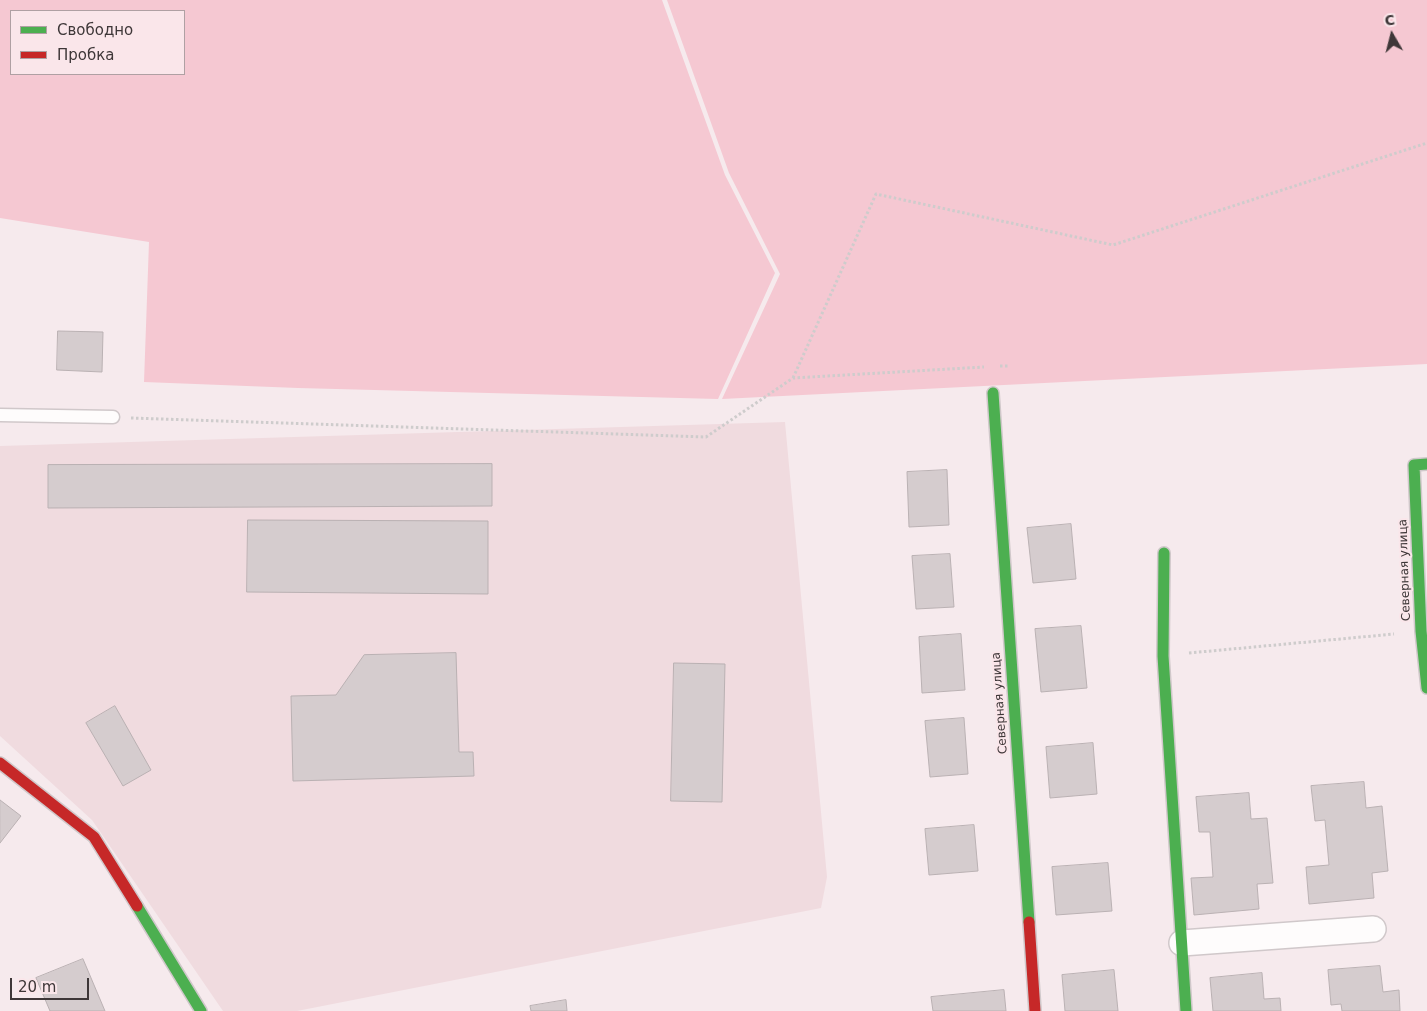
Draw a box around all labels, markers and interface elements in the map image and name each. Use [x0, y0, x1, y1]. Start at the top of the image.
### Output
legend [10, 10, 185, 75]
north arrow [1367, 10, 1417, 60]
text: С [1384, 12, 1396, 29]
text: Свободно [57, 21, 133, 39]
text: Пробка [57, 46, 114, 64]
street label: Северная улица [1396, 519, 1414, 621]
street label: Северная улица [989, 652, 1011, 754]
scale bar [12, 968, 91, 1000]
text: 20 m [18, 978, 56, 996]

